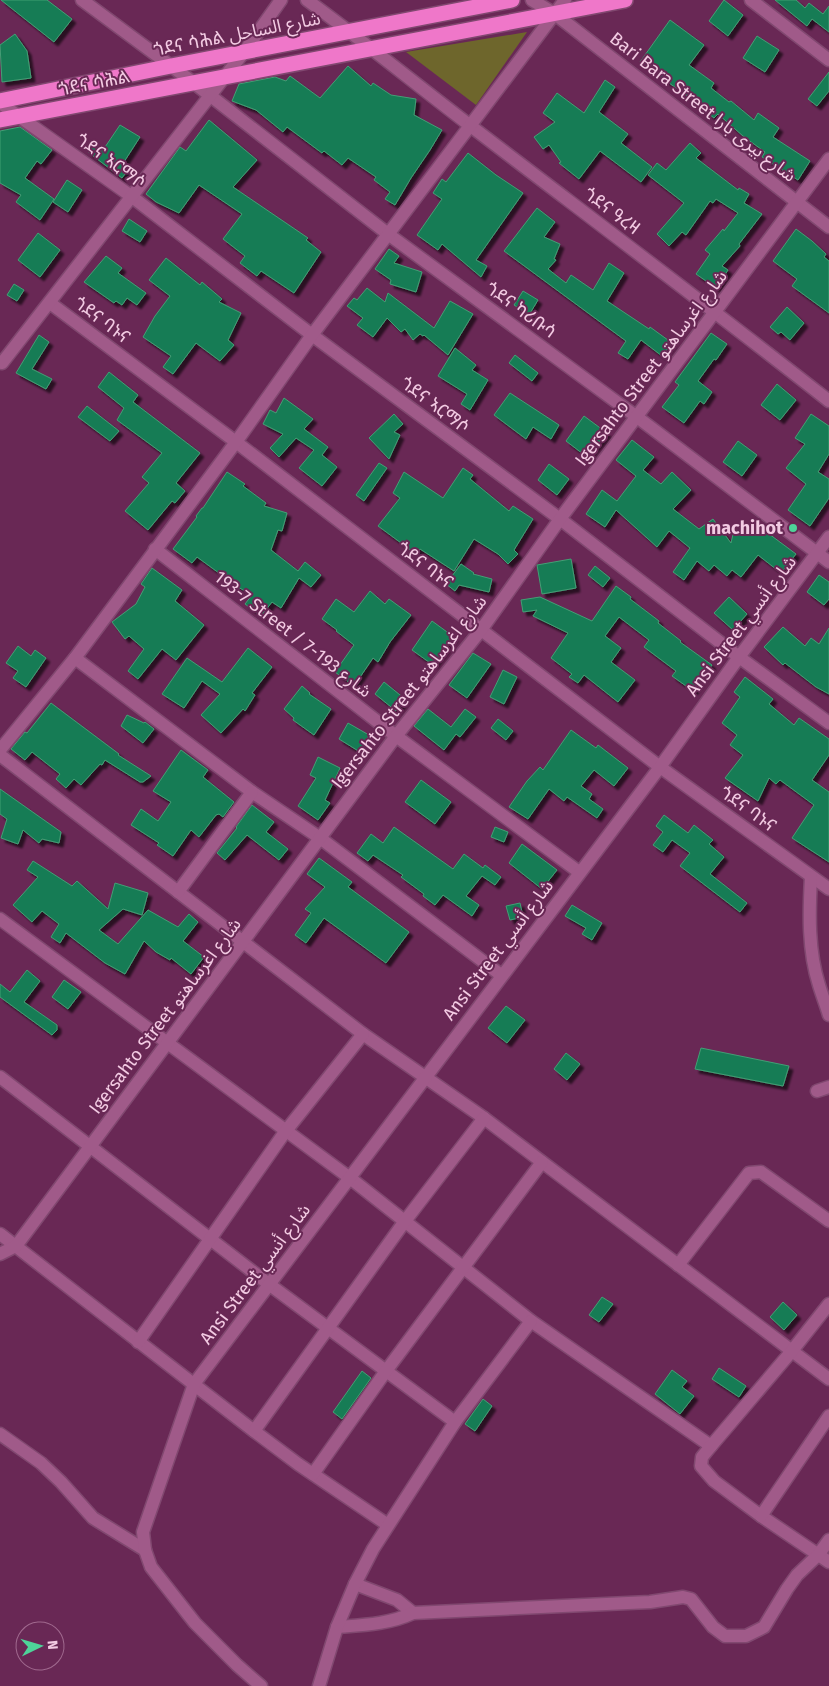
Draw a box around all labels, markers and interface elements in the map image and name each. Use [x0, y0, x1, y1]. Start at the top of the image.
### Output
street label: ጎደና ሳሕል شارع الساحل [152, 7, 323, 64]
street label: Bari Bara Street شارع بيرى بارا [604, 27, 800, 189]
street label: ጎደና ሳሕል [57, 65, 131, 101]
street label: ጎደና ኣርማሶ [72, 128, 150, 194]
street label: ጎደና ዓረዛ [580, 183, 644, 239]
street label: Igersahto Street شارع اغرساهتو [570, 266, 734, 472]
street label: ጎደና ካሪቡሳ [482, 277, 560, 343]
street label: ጎደና ባኑና [70, 292, 134, 348]
street label: ጎደና ኣርማሶ [396, 372, 474, 438]
place label: machihot [706, 517, 784, 539]
marker: machihot [787, 522, 799, 534]
street label: ጎደና ባኑና [393, 537, 457, 593]
street label: Ansi Street شارع أنسي [681, 551, 803, 702]
street label: 193-7 Street / شارع 193-7 [208, 566, 376, 705]
street label: Igersahto Street شارع اغرساهتو [327, 591, 494, 795]
street label: ጎደና ባኑና [716, 781, 780, 837]
street label: Ansi Street شارع أنسي [438, 875, 560, 1026]
street label: Igersahto Street شارع اغرساهتو [84, 914, 248, 1120]
street label: Ansi Street شارع أنسي [195, 1199, 317, 1350]
north arrow [15, 1621, 65, 1671]
text: N [44, 1640, 61, 1650]

